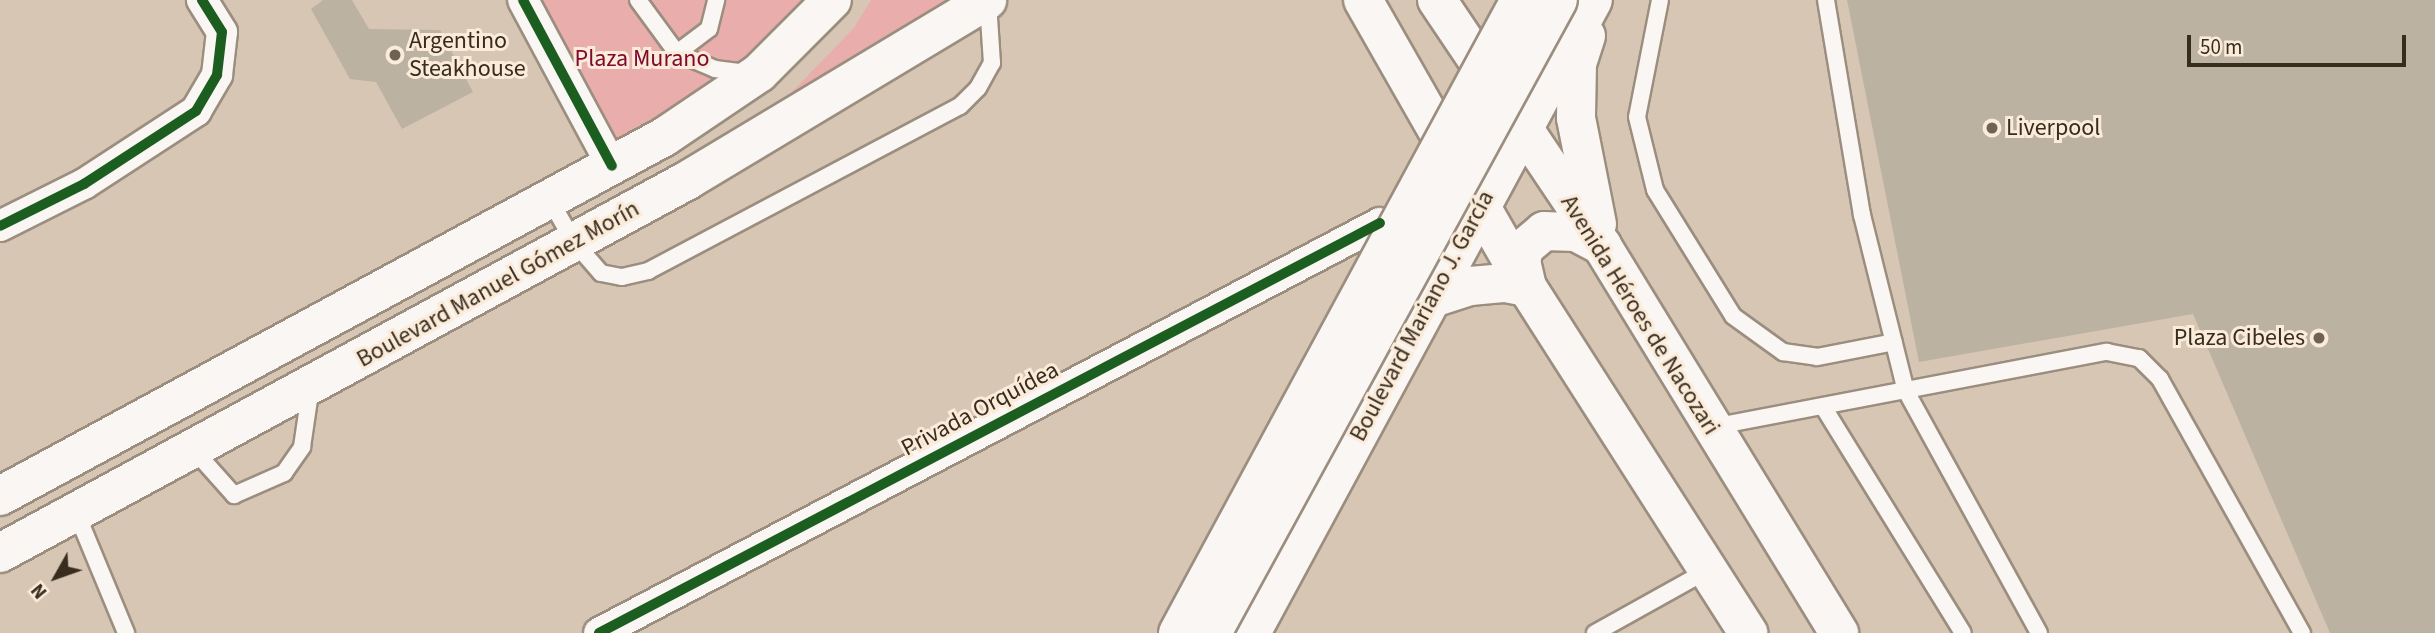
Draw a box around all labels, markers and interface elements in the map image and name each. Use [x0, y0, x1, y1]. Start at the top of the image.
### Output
scale bar [2190, 21, 2409, 65]
place label: Argentino Steakhouse [409, 27, 526, 83]
text: 50 m [2200, 32, 2242, 62]
park label: Plaza Murano [575, 45, 709, 73]
marker: Argentino Steakhouse [387, 47, 403, 63]
place label: Liverpool [2006, 114, 2100, 142]
marker: Liverpool [1984, 120, 2000, 136]
street label: Boulevard Mariano J. García [1344, 186, 1500, 446]
street label: Avenida Héroes de Nacozari [1554, 190, 1726, 440]
street label: Boulevard Manuel Gómez Morín [352, 194, 644, 374]
place label: Plaza Cibeles [2174, 324, 2305, 352]
marker: Plaza Cibeles [2311, 330, 2327, 346]
street label: Privada Orquídea [896, 355, 1064, 463]
north arrow [21, 542, 91, 612]
text: N [25, 577, 54, 604]

